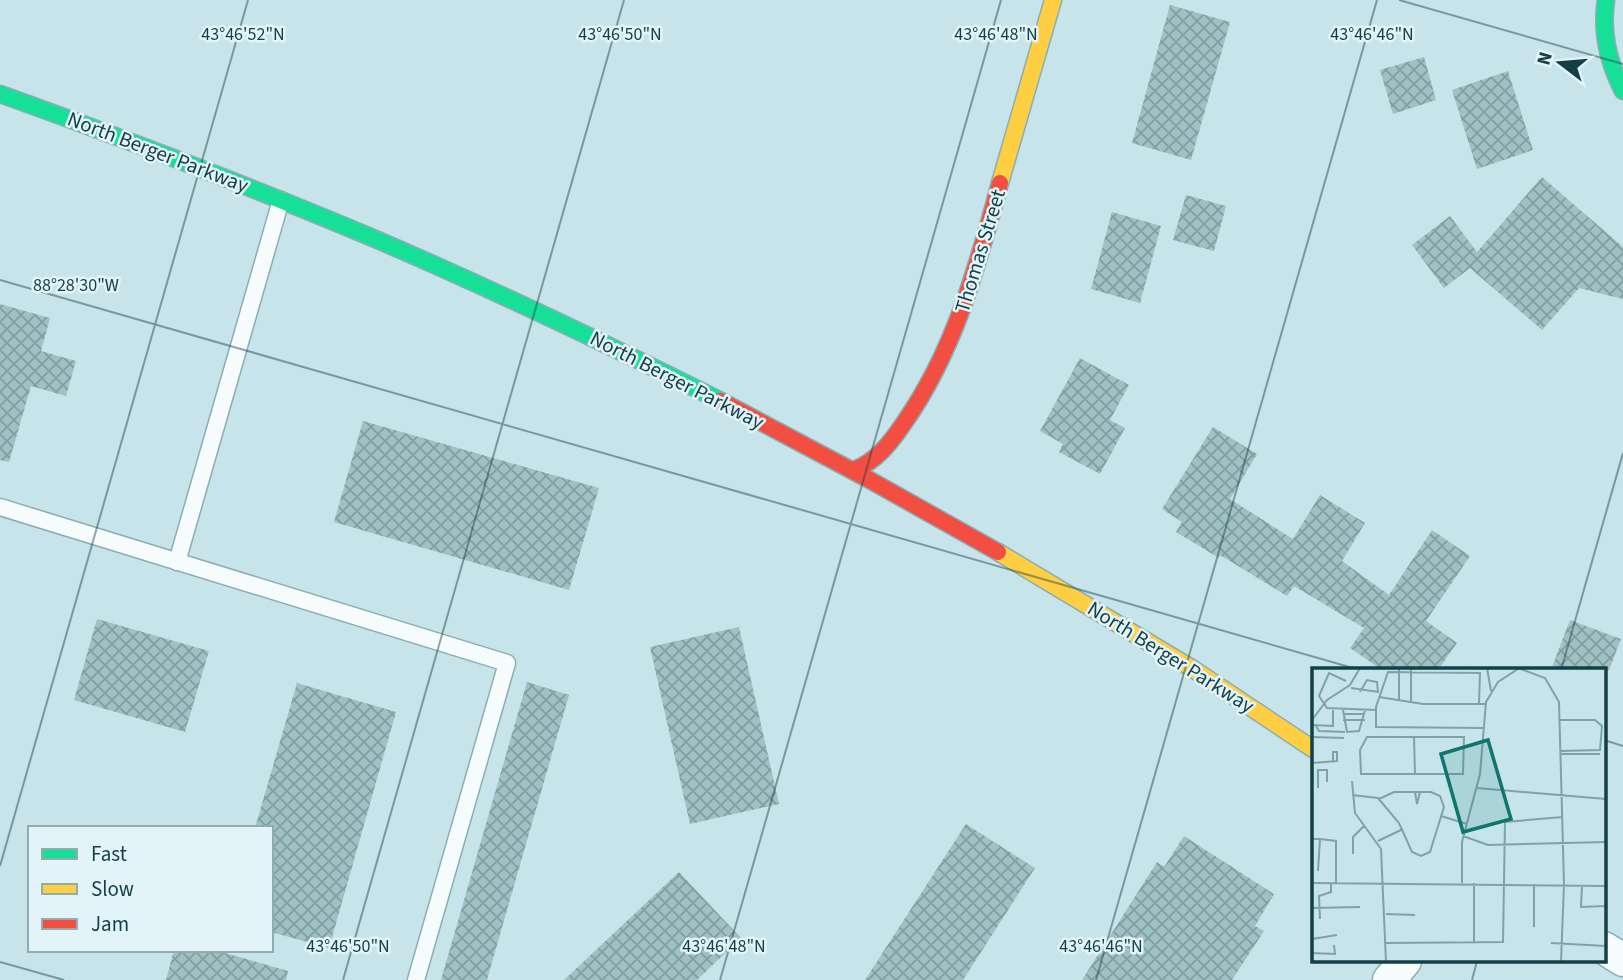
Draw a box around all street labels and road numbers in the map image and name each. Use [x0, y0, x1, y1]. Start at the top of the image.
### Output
street label: North Berger Parkway [63, 104, 253, 200]
street label: Thomas Street [947, 186, 1013, 316]
street label: North Berger Parkway [585, 323, 769, 437]
street label: North Berger Parkway [1082, 594, 1260, 721]

